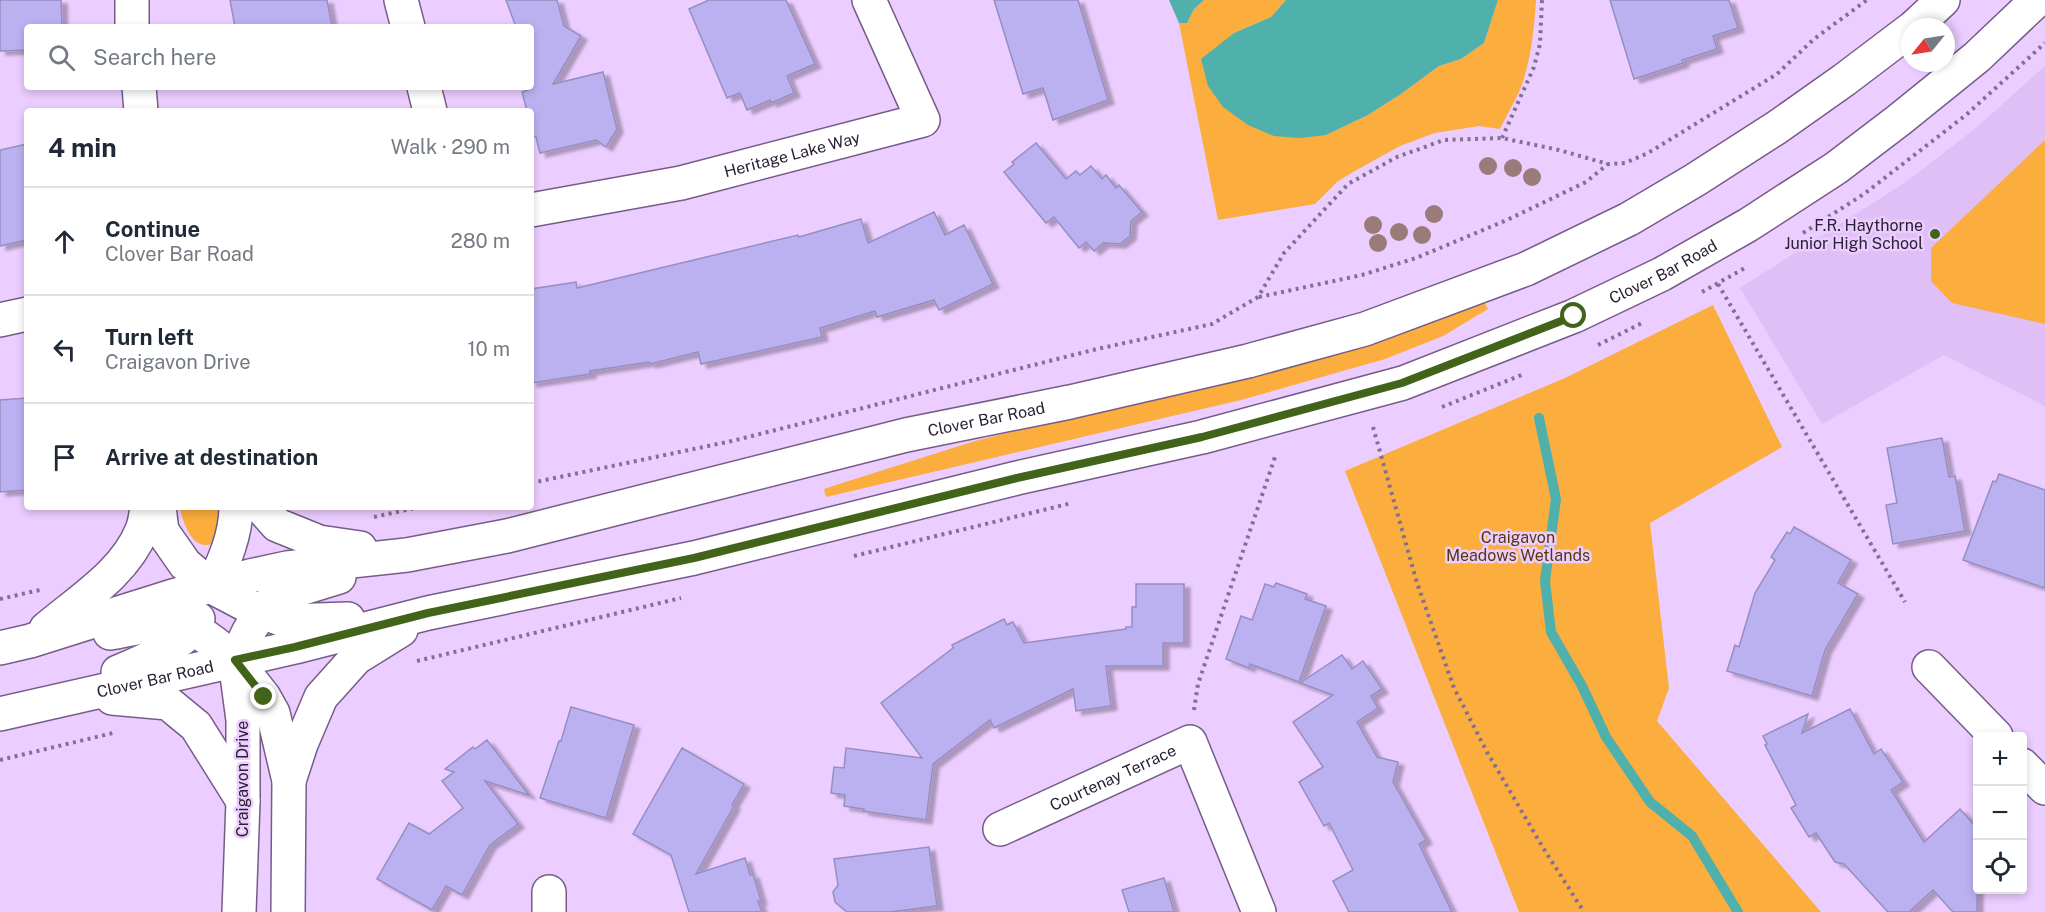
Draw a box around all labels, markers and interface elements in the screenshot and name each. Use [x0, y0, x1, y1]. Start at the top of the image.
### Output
north arrow [1901, 18, 1955, 72]
search box [24, 24, 534, 90]
icon: search [45, 41, 78, 74]
text: Search here [93, 44, 217, 70]
street label: Heritage Lake Way [722, 127, 862, 181]
text: 4 min [48, 132, 117, 163]
text: Walk · 290 m [391, 135, 510, 159]
text: Continue [105, 216, 200, 242]
place label: F.R. Haythorne Junior High School [1784, 216, 1923, 253]
icon: ahead [48, 225, 81, 258]
marker: F.R. Haythorne Junior High School [1928, 227, 1942, 241]
text: 280 m [451, 229, 510, 253]
street label: Clover Bar Road [1606, 235, 1720, 307]
text: Clover Bar Road [105, 242, 254, 266]
route start [1560, 302, 1586, 328]
text: Turn left [105, 324, 194, 350]
icon: left [48, 333, 81, 366]
text: 10 m [467, 337, 510, 361]
text: Craigavon Drive [105, 350, 251, 374]
street label: Clover Bar Road [926, 398, 1046, 440]
icon: arrive [48, 441, 81, 474]
text: Arrive at destination [105, 444, 318, 470]
park label: Craigavon Meadows Wetlands [1446, 528, 1590, 565]
street label: Clover Bar Road [95, 656, 215, 701]
route end [250, 683, 276, 709]
street label: Craigavon Drive [233, 721, 252, 837]
map controls [1973, 732, 2027, 894]
button: + [1973, 732, 2027, 786]
street label: Courtenay Terrace [1046, 740, 1179, 815]
button: − [1973, 786, 2027, 840]
button: locate [1973, 840, 2027, 894]

